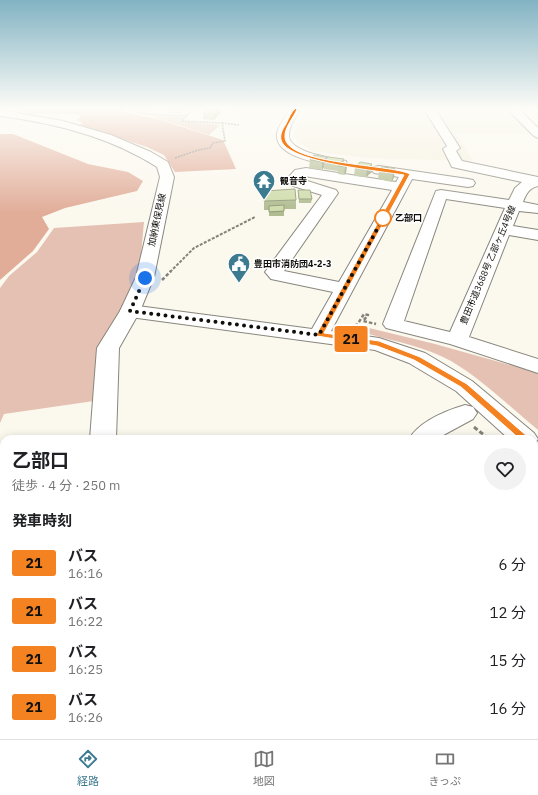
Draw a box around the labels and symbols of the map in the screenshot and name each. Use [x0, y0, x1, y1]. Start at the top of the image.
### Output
temple icon: 観音寺 [251, 168, 277, 201]
place label: 観音寺 [279, 175, 307, 186]
street label: 加納東保見線 [146, 191, 168, 247]
street label: 豊田市道3688号 乙部ヶ丘4号線 [457, 203, 518, 326]
marker: 乙部口 [374, 209, 392, 227]
place label: 乙部口 [395, 212, 422, 223]
public building icon: 豊田市消防団4-2-3 [226, 251, 252, 284]
place label: 豊田市消防団4-2-3 [254, 258, 331, 269]
your location [135, 268, 155, 288]
line badge: 21 [333, 326, 369, 352]

